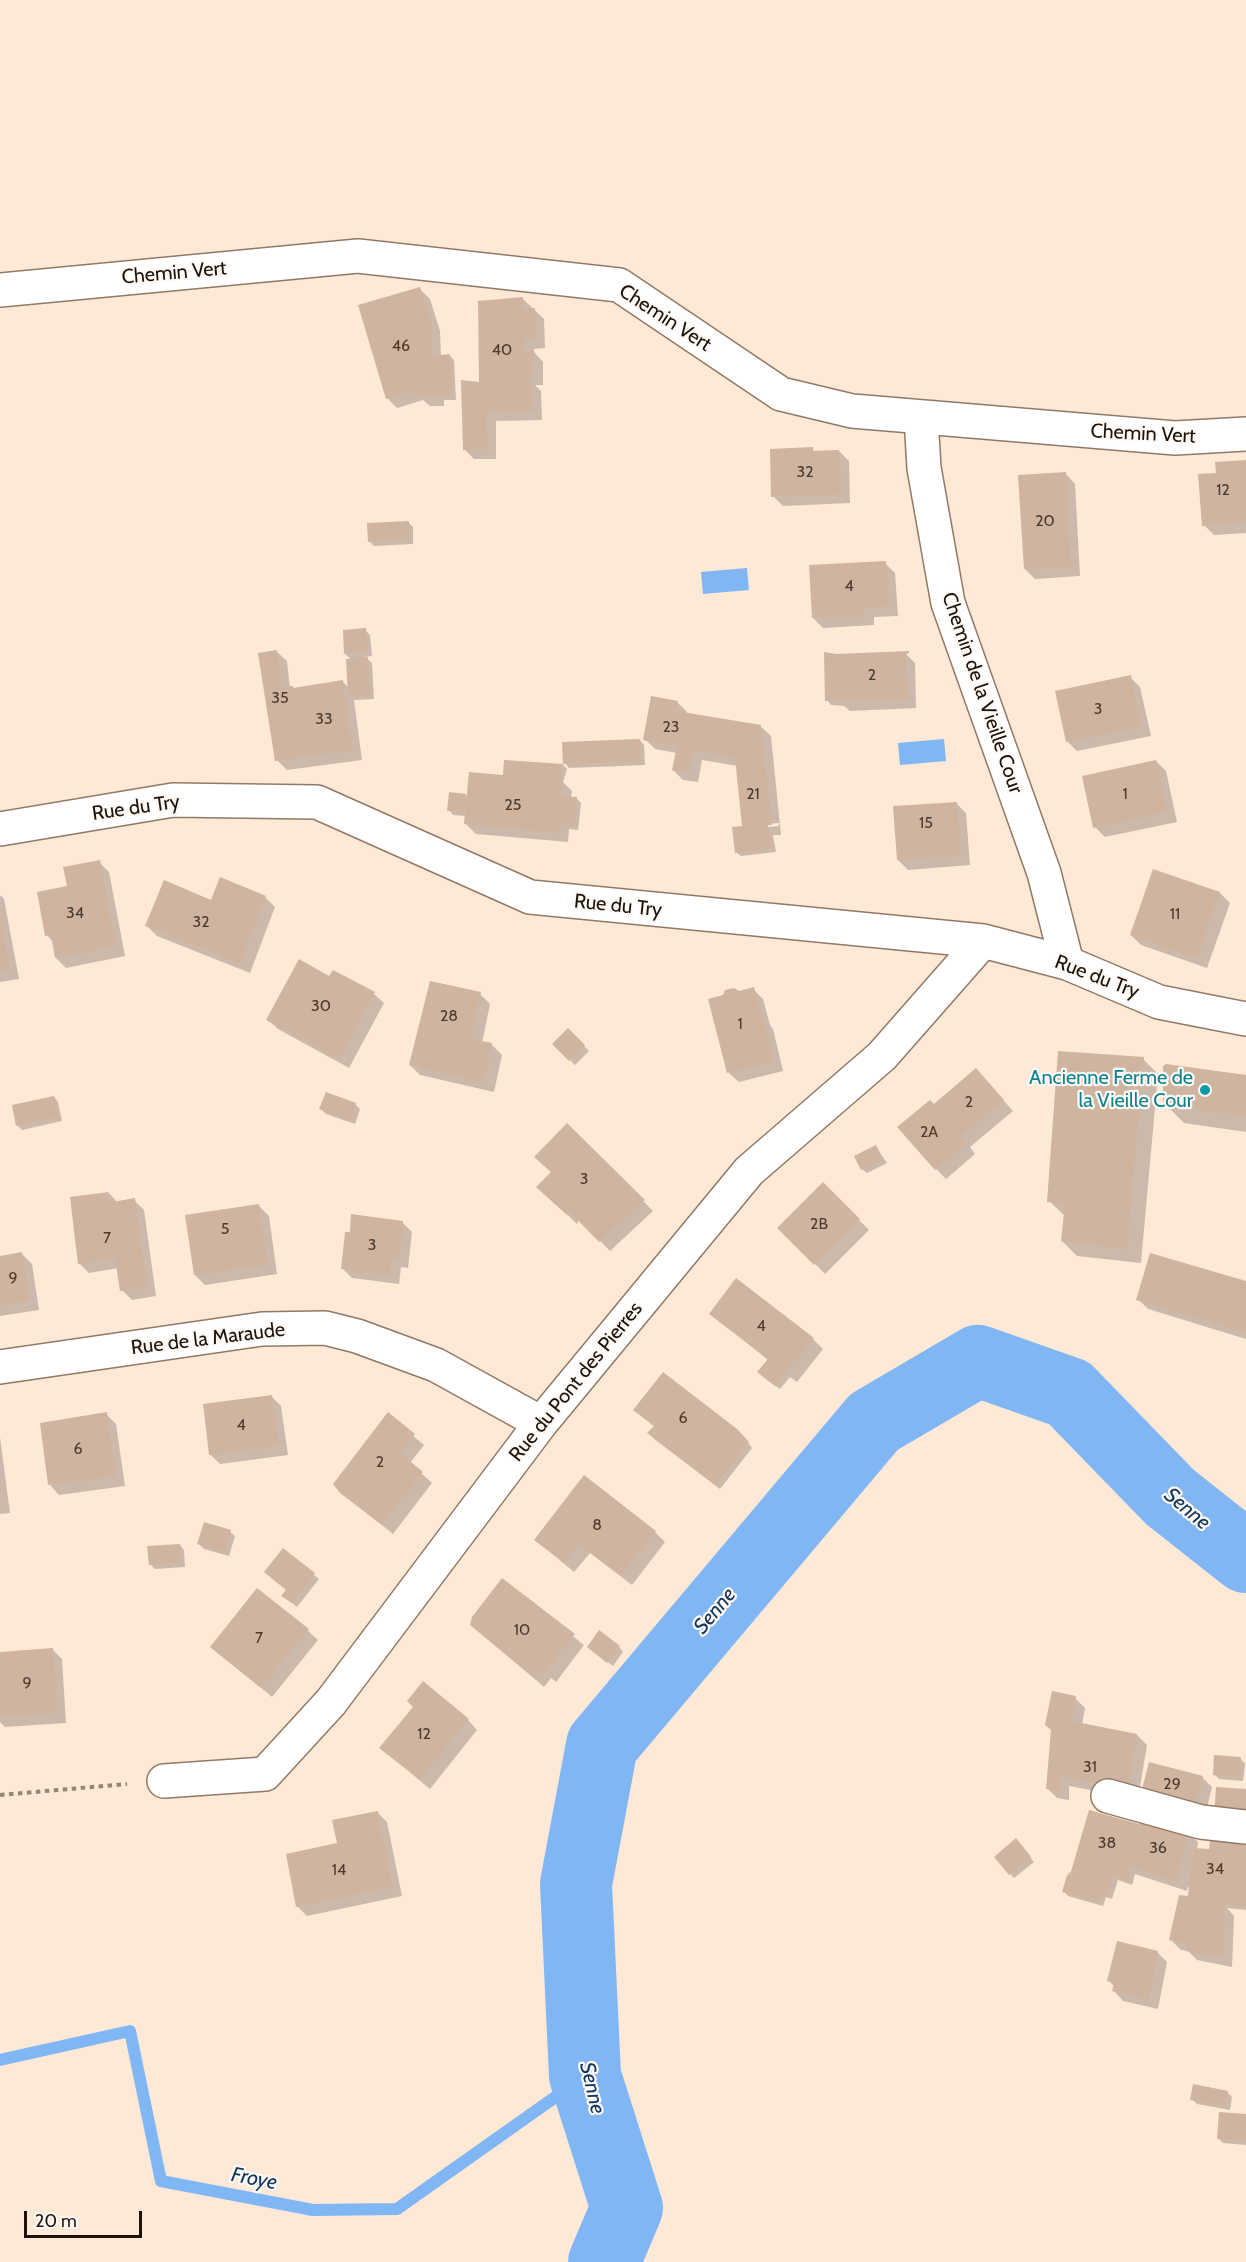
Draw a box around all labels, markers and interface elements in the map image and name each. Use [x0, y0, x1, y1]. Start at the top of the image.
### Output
street label: Chemin Vert [121, 256, 227, 290]
street label: Chemin Vert [614, 279, 716, 357]
house number: 46 [392, 336, 410, 356]
house number: 40 [492, 340, 512, 360]
street label: Chemin Vert [1090, 419, 1196, 449]
house number: 32 [796, 462, 814, 482]
house number: 12 [1216, 480, 1230, 500]
house number: 20 [1035, 511, 1055, 531]
house number: 4 [844, 576, 854, 596]
street label: Chemin de la Vieille Cour [936, 589, 1028, 797]
house number: 2 [868, 665, 876, 685]
house number: 35 [271, 688, 289, 708]
house number: 3 [1094, 699, 1102, 719]
house number: 33 [315, 709, 333, 729]
house number: 23 [662, 717, 680, 737]
house number: 21 [746, 784, 760, 804]
house number: 1 [1122, 784, 1128, 804]
street label: Rue du Try [91, 790, 181, 826]
house number: 25 [504, 795, 522, 815]
house number: 15 [919, 813, 933, 833]
street label: Rue du Try [573, 889, 663, 923]
house number: 34 [66, 903, 84, 923]
house number: 11 [1170, 904, 1180, 924]
house number: 32 [192, 912, 210, 932]
street label: Rue du Try [1051, 950, 1143, 1004]
house number: 30 [311, 996, 331, 1016]
house number: 28 [440, 1006, 458, 1026]
house number: 1 [737, 1014, 743, 1034]
place label: Ancienne Ferme de la Vieille Cour [1029, 1066, 1193, 1113]
marker: Ancienne Ferme de la Vieille Cour [1198, 1083, 1212, 1097]
house number: 2 [965, 1092, 973, 1112]
house number: 2A [920, 1122, 938, 1142]
house number: 3 [580, 1169, 588, 1189]
house number: 2B [810, 1214, 828, 1234]
house number: 5 [221, 1219, 229, 1239]
house number: 7 [103, 1228, 111, 1248]
house number: 3 [368, 1235, 376, 1255]
house number: 9 [8, 1268, 18, 1288]
street label: Rue du Pont des Pierres [504, 1297, 648, 1467]
house number: 4 [756, 1316, 766, 1336]
street label: Rue de la Maraude [130, 1318, 286, 1360]
house number: 6 [678, 1408, 688, 1428]
house number: 4 [236, 1415, 246, 1435]
house number: 6 [73, 1439, 83, 1459]
house number: 2 [376, 1452, 384, 1472]
water label: Senne [1159, 1483, 1215, 1535]
house number: 8 [592, 1515, 602, 1535]
water label: Senne [689, 1583, 741, 1639]
house number: 10 [514, 1620, 530, 1640]
house number: 7 [255, 1628, 263, 1648]
house number: 9 [22, 1673, 32, 1693]
house number: 12 [417, 1724, 431, 1744]
house number: 31 [1083, 1757, 1097, 1777]
house number: 29 [1163, 1774, 1181, 1794]
house number: 38 [1098, 1833, 1116, 1853]
house number: 36 [1149, 1838, 1167, 1858]
house number: 34 [1206, 1859, 1224, 1879]
house number: 14 [332, 1860, 346, 1880]
water label: Senne [574, 2060, 610, 2116]
water label: Froye [229, 2162, 279, 2196]
scale bar [27, 2199, 146, 2237]
text: 20 m [35, 2210, 77, 2232]

